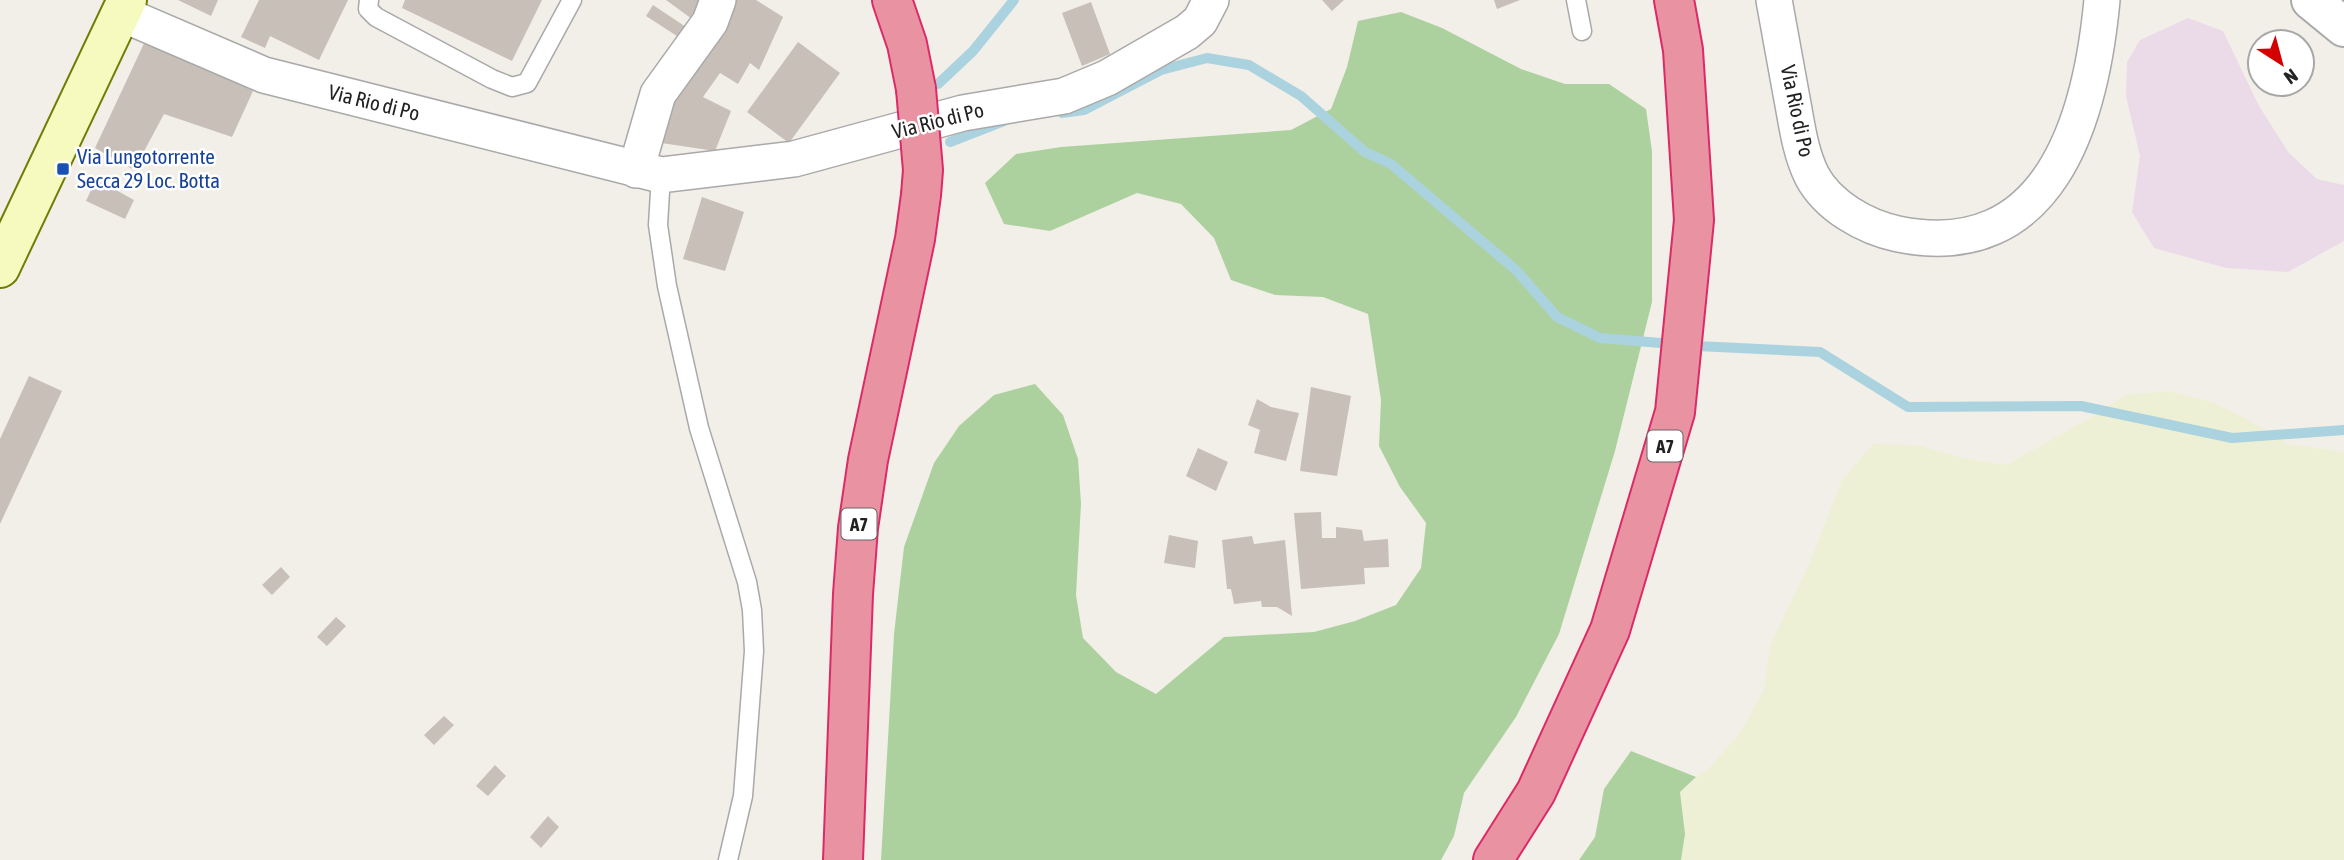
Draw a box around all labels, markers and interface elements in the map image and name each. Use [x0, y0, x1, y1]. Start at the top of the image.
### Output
north arrow [2246, 28, 2316, 98]
street label: Via Rio di Po [1777, 63, 1819, 159]
text: N [2280, 65, 2302, 89]
street label: Via Rio di Po [326, 79, 422, 125]
street label: Via Rio di Po [890, 97, 986, 143]
place label: Via Lungotorrente Secca 29 Loc. Botta [77, 144, 220, 192]
marker: Via Lungotorrente Secca 29 Loc. Botta [55, 161, 71, 177]
road number: A7 [1648, 430, 1682, 462]
road number: A7 [842, 509, 876, 540]

